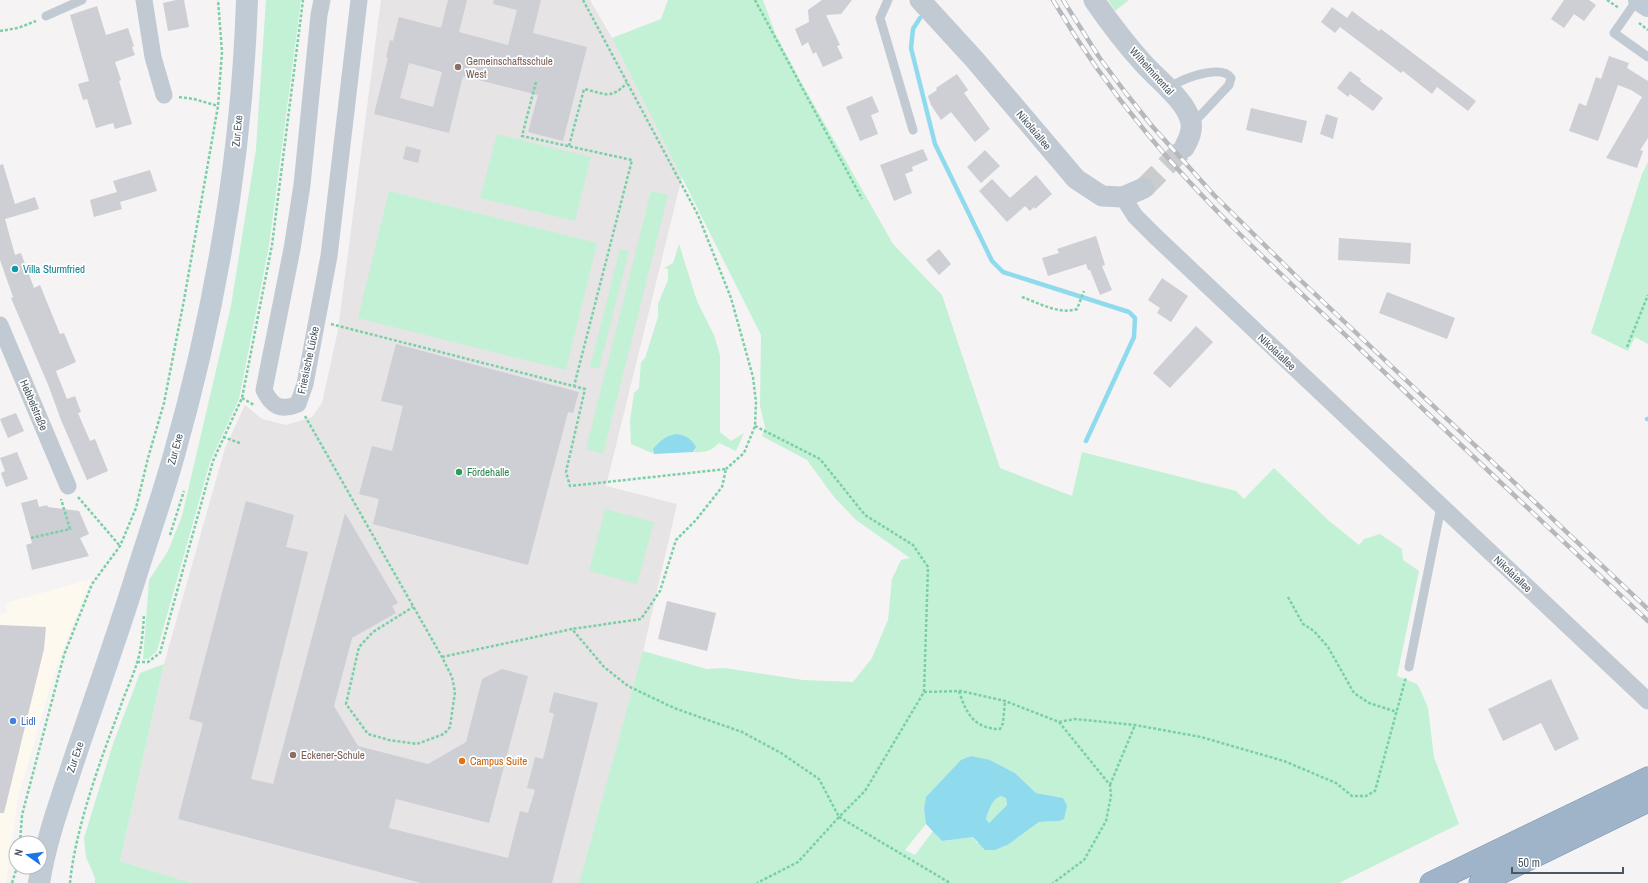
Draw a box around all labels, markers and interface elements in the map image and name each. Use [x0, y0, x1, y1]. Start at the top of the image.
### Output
street label: Wilhelminental [1127, 44, 1177, 98]
place label: Gemeinschaftsschule West [466, 54, 553, 81]
marker: Gemeinschaftsschule West [453, 62, 463, 72]
street label: Nikolaiallee [1013, 107, 1055, 153]
street label: Zur Exe [229, 115, 245, 147]
place label: Villa Sturmfried [23, 262, 85, 276]
marker: Villa Sturmfried [10, 264, 20, 274]
street label: Friesische Lücke [294, 325, 322, 395]
street label: Nikolaiallee [1255, 331, 1299, 373]
street label: Hebbelstraße [17, 377, 51, 433]
street label: Zur Exe [164, 432, 186, 466]
place label: Fördehalle [467, 465, 509, 479]
marker: Fördehalle [454, 467, 464, 477]
street label: Nikolaiallee [1491, 553, 1535, 595]
place label: Lidl [21, 714, 36, 728]
marker: Lidl [8, 716, 18, 726]
street label: Zur Exe [63, 740, 87, 774]
place label: Eckener-Schule [301, 748, 365, 762]
marker: Eckener-Schule [288, 750, 298, 760]
place label: Campus Suite [470, 754, 527, 768]
marker: Campus Suite [457, 756, 467, 766]
north arrow [8, 835, 48, 875]
text: N [11, 848, 26, 857]
scale bar [1512, 849, 1623, 875]
text: 50 m [1518, 855, 1540, 871]

